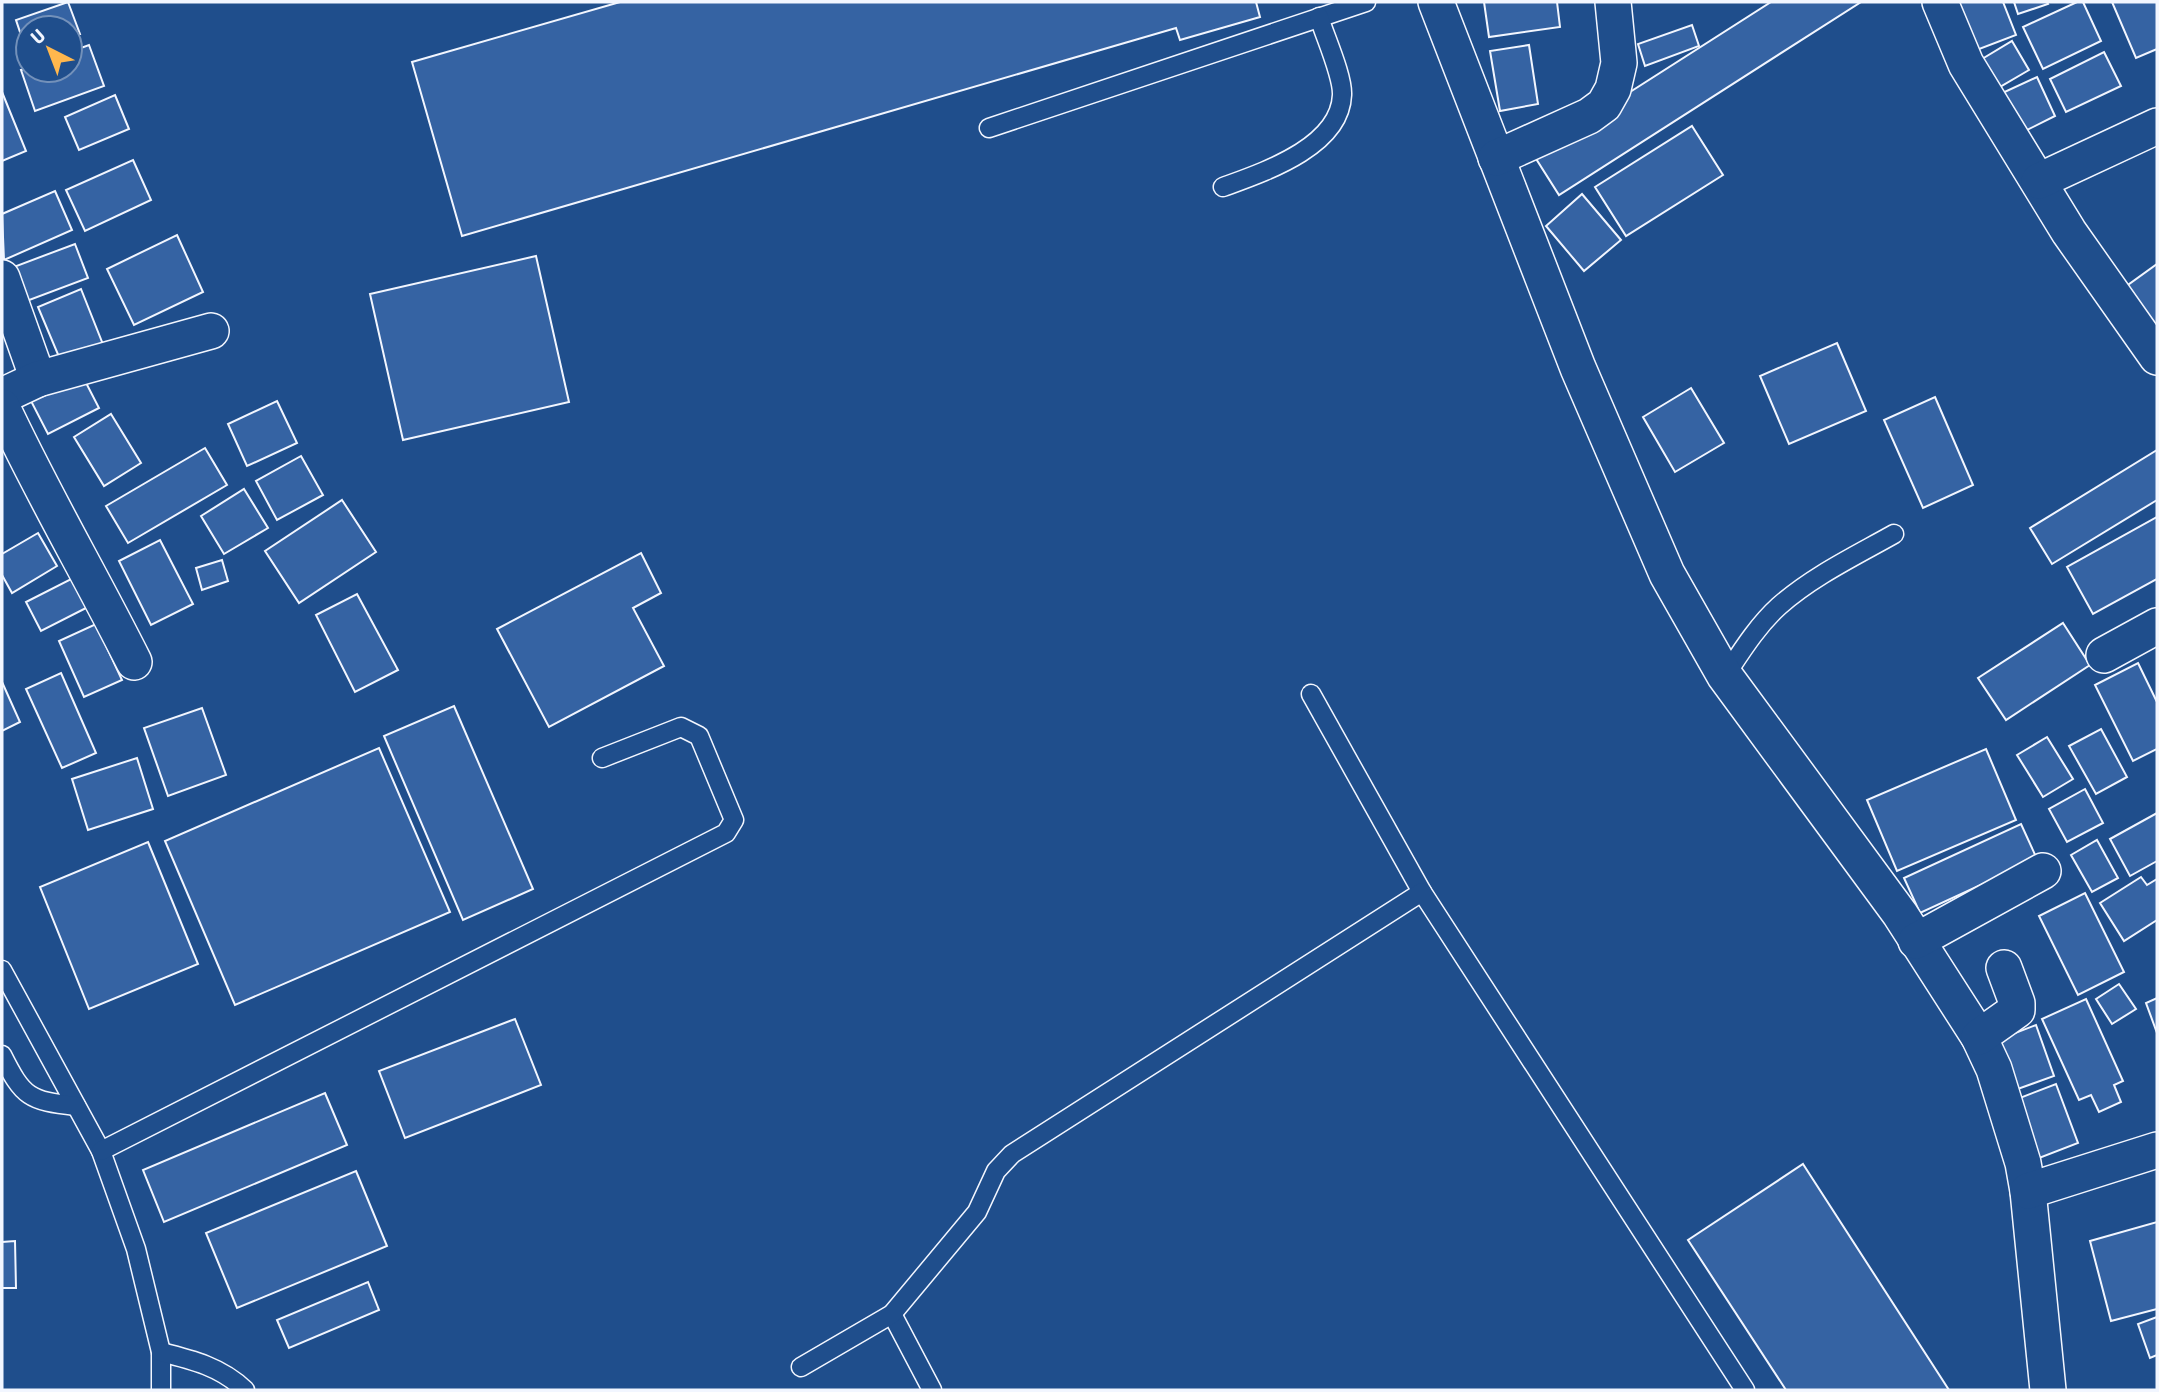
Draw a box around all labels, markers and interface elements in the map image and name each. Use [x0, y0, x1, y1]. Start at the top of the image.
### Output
north arrow [14, 14, 84, 84]
text: U [26, 24, 49, 48]

